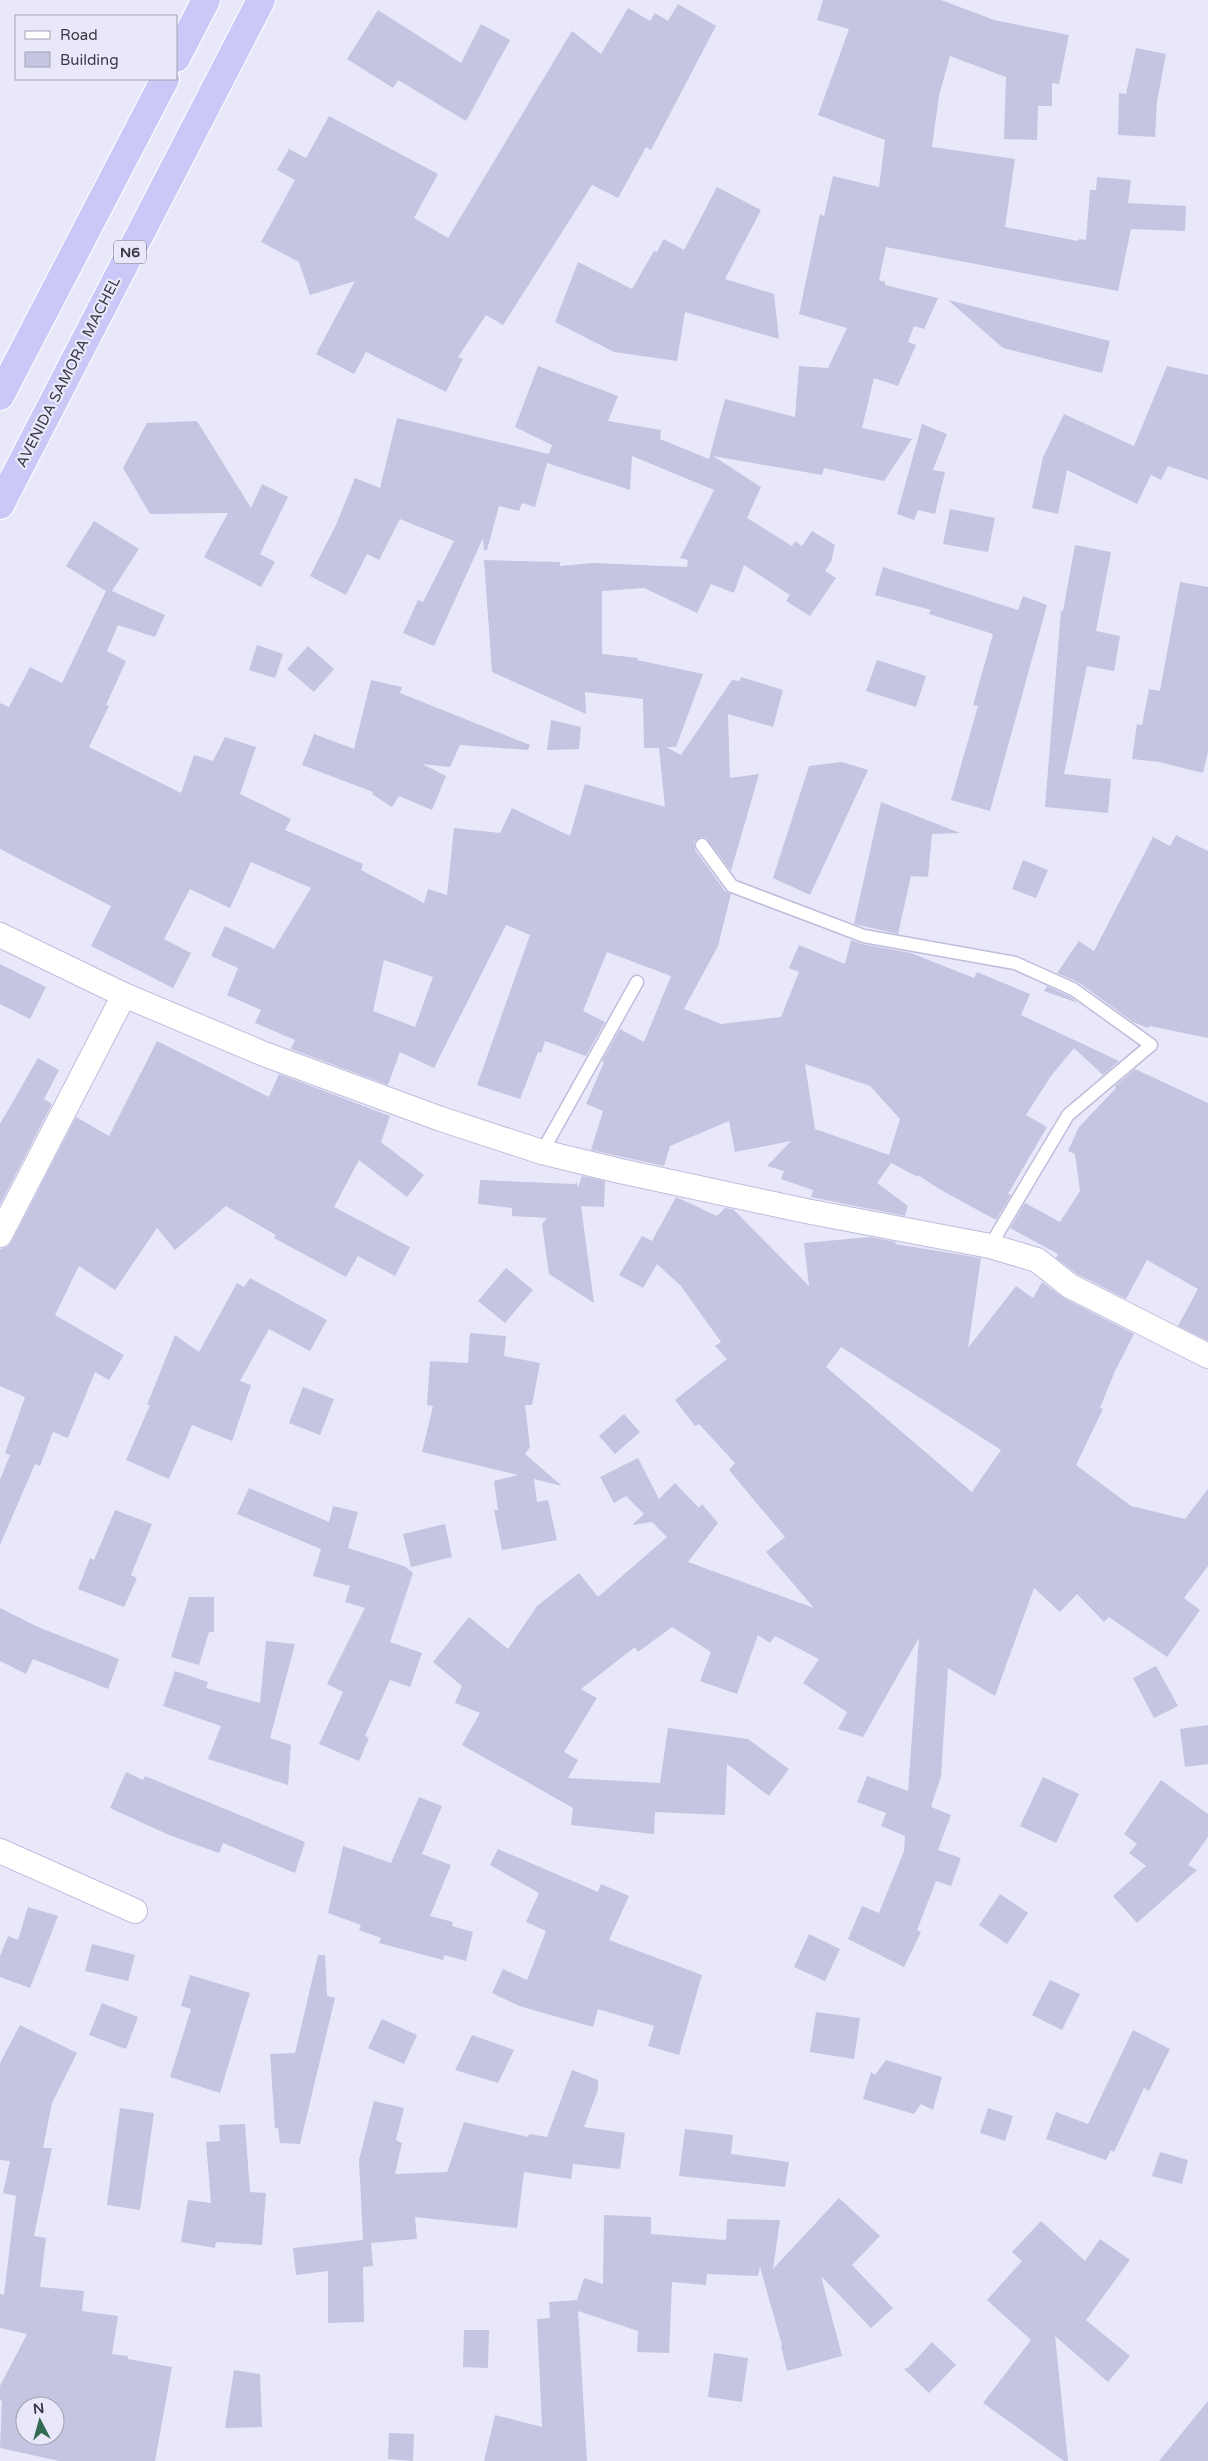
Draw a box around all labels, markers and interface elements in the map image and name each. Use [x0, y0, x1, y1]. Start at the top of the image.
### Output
legend [15, 15, 178, 80]
text: Road [60, 26, 98, 44]
text: Building [60, 51, 119, 69]
road number: N6 [114, 240, 146, 264]
street label: AVENIDA SAMORA MACHEL [12, 273, 124, 470]
north arrow [15, 2396, 65, 2446]
text: N [32, 2400, 45, 2418]

